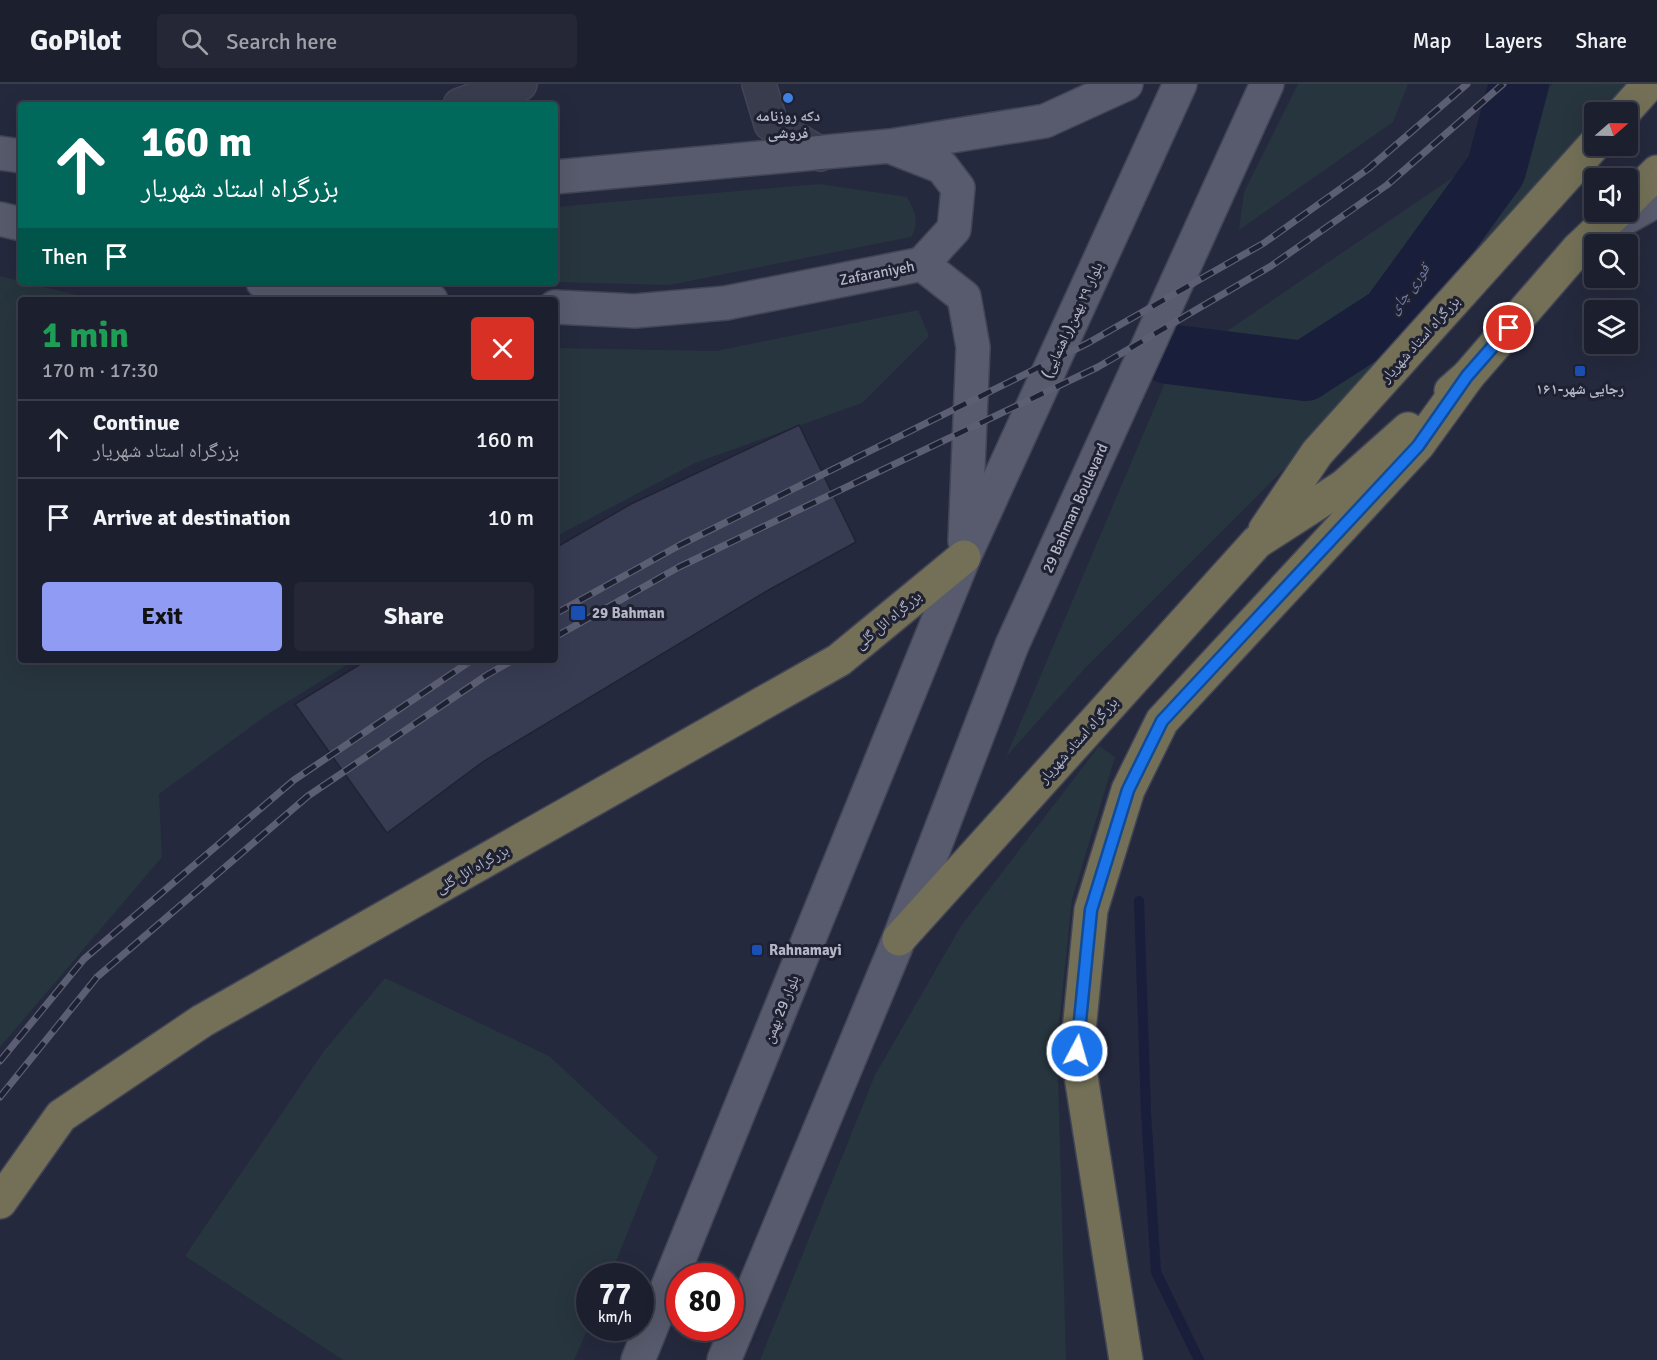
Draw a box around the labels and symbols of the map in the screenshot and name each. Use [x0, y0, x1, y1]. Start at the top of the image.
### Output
marker: دکه روزنامه فروشی [781, 91, 795, 105]
north arrow [1584, 102, 1638, 156]
place label: دکه روزنامه فروشی [756, 107, 820, 142]
street label: Zafaraniyeh [838, 257, 916, 289]
water label: قوری چای [1384, 258, 1436, 318]
street label: بلوار ٢٩ بهمن(راهنمایی) [1037, 259, 1108, 381]
street label: بزرگراه استاد شهریار [1376, 292, 1463, 387]
pin [1483, 302, 1534, 353]
marker: ۱۶۱-رجایی شهر [1573, 364, 1587, 378]
place label: ۱۶۱-رجایی شهر [1536, 380, 1625, 398]
street label: 29 Bahman Boulevard [1038, 440, 1112, 576]
street label: بزرگراه ائل گلی [851, 587, 926, 654]
marker: 29 Bahman [569, 604, 587, 622]
place label: 29 Bahman [592, 604, 665, 622]
street label: بزرگراه استاد شهریار [1034, 693, 1121, 788]
street label: بزرگراه ائل گلی [432, 841, 512, 898]
place label: Rahnamayi [769, 941, 842, 959]
marker: Rahnamayi [750, 943, 764, 957]
street label: بلوار 29 بهمن [759, 972, 804, 1046]
position arrow [1045, 1019, 1109, 1083]
speed limit sign: 80 [666, 1263, 744, 1341]

